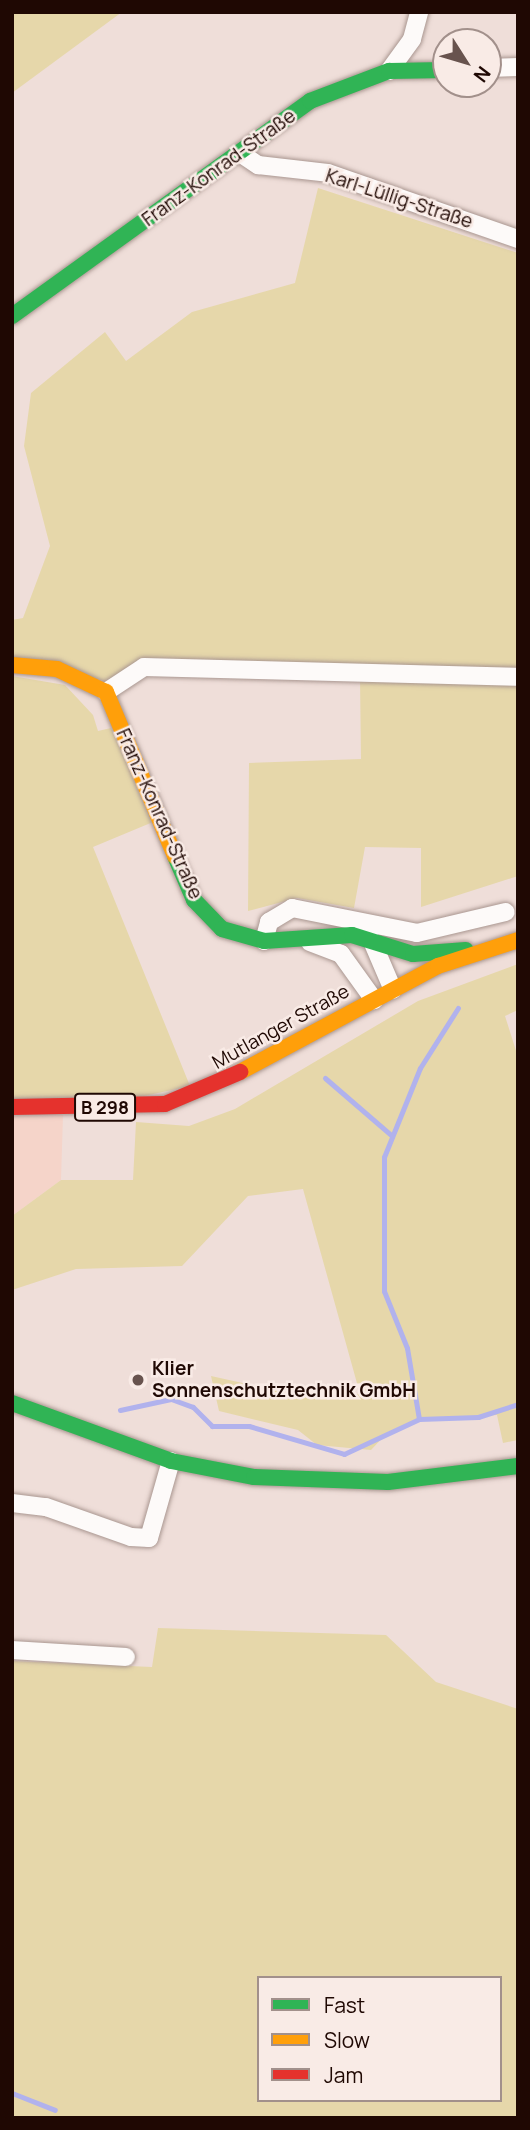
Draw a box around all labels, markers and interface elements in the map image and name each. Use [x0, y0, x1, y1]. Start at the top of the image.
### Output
north arrow [432, 28, 502, 98]
text: N [468, 61, 497, 88]
street label: Franz-Konrad-Straße [138, 105, 300, 231]
street label: Karl-Lüllig-Straße [323, 164, 475, 234]
street label: Franz-Konrad-Straße [111, 725, 207, 903]
street label: Mutlanger Straße [209, 980, 353, 1074]
road number: B 298 [74, 1092, 136, 1122]
place label: Klier Sonnenschutztechnik GmbH [152, 1358, 416, 1402]
marker: Klier Sonnenschutztechnik GmbH [130, 1372, 146, 1388]
legend [257, 1976, 502, 2102]
text: Fast [324, 1991, 365, 2019]
text: Slow [324, 2026, 370, 2054]
text: Jam [324, 2061, 363, 2089]

